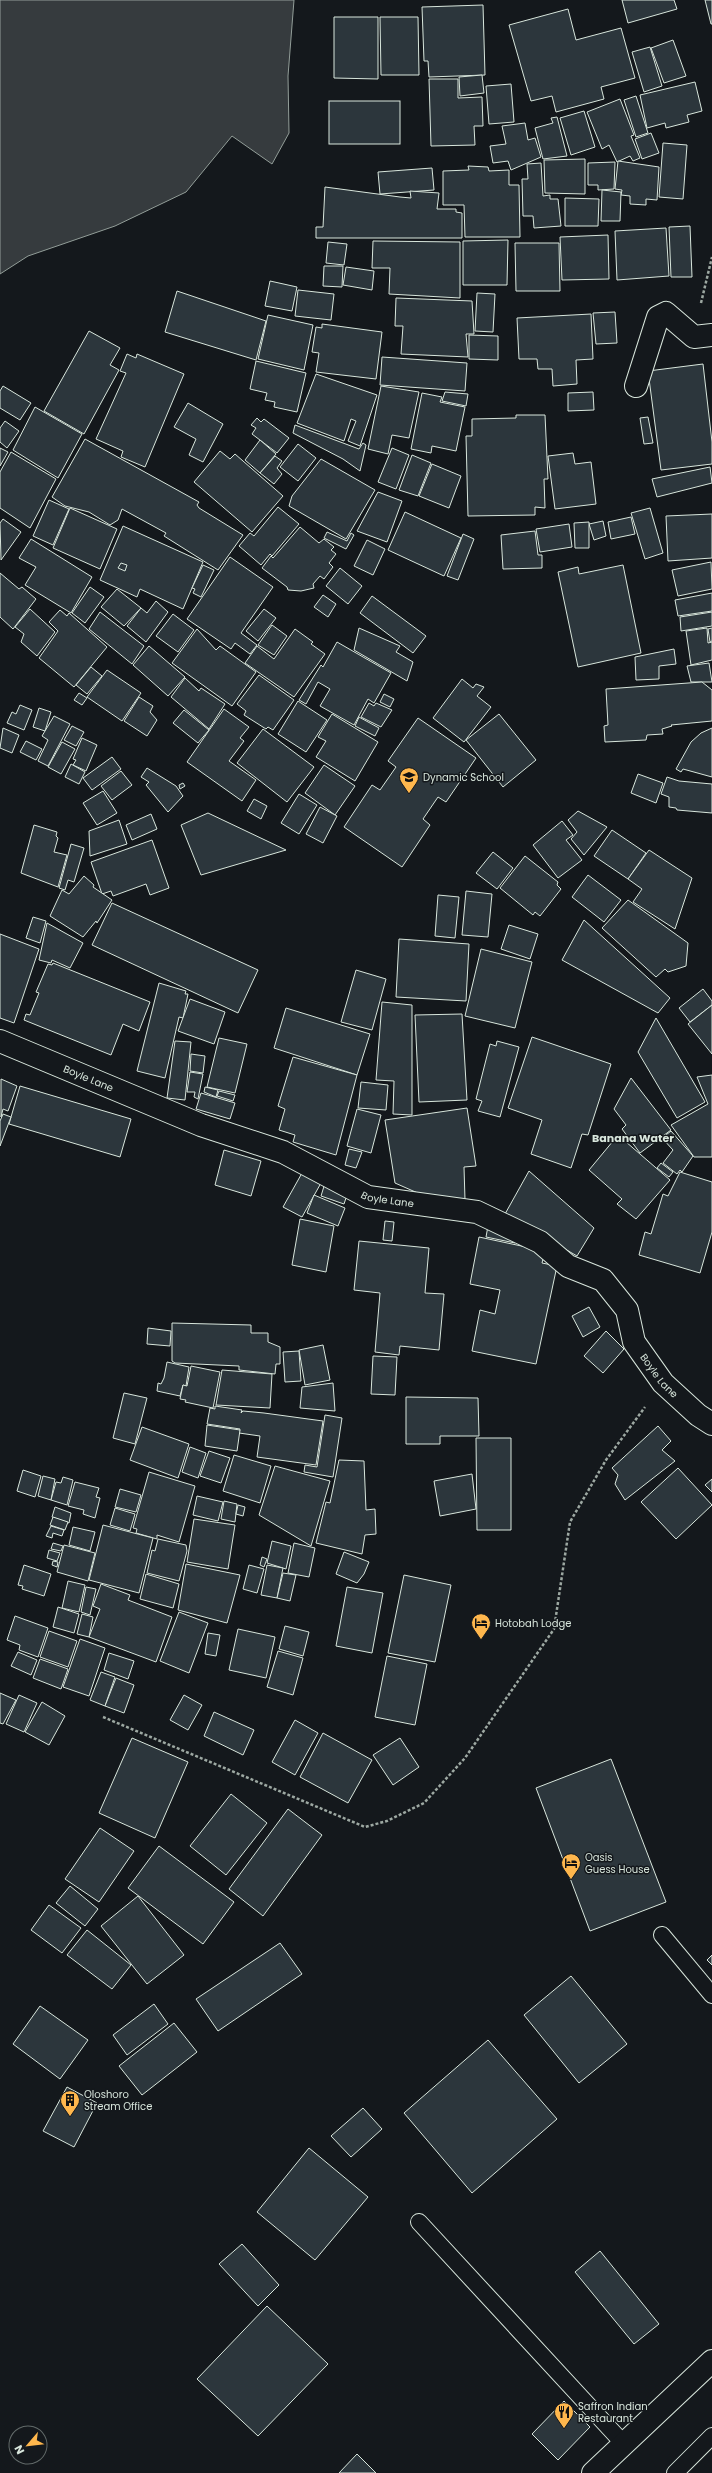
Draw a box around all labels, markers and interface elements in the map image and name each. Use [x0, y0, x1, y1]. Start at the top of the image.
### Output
school or university icon: Dynamic School [398, 766, 420, 794]
place label: Dynamic School [423, 770, 504, 785]
street label: Boyle Lane [61, 1061, 116, 1096]
district label: Banana Water [592, 1130, 674, 1146]
street label: Boyle Lane [358, 1188, 415, 1211]
street label: Boyle Lane [636, 1351, 681, 1401]
hotel icon: Hotobah Lodge [470, 1612, 492, 1640]
place label: Hotobah Lodge [495, 1616, 571, 1631]
place label: Oasis Guess House [585, 1850, 650, 1877]
hotel icon: Oasis Guess House [560, 1852, 582, 1880]
place label: Oloshoro Stream Office [84, 2087, 152, 2114]
building icon: Oloshoro Stream Office [59, 2089, 81, 2117]
place label: Saffron Indian Restaurant [578, 2399, 648, 2426]
restaurant icon: Saffron Indian Restaurant [553, 2401, 575, 2429]
north arrow [8, 2425, 48, 2465]
text: N [10, 2442, 28, 2457]

